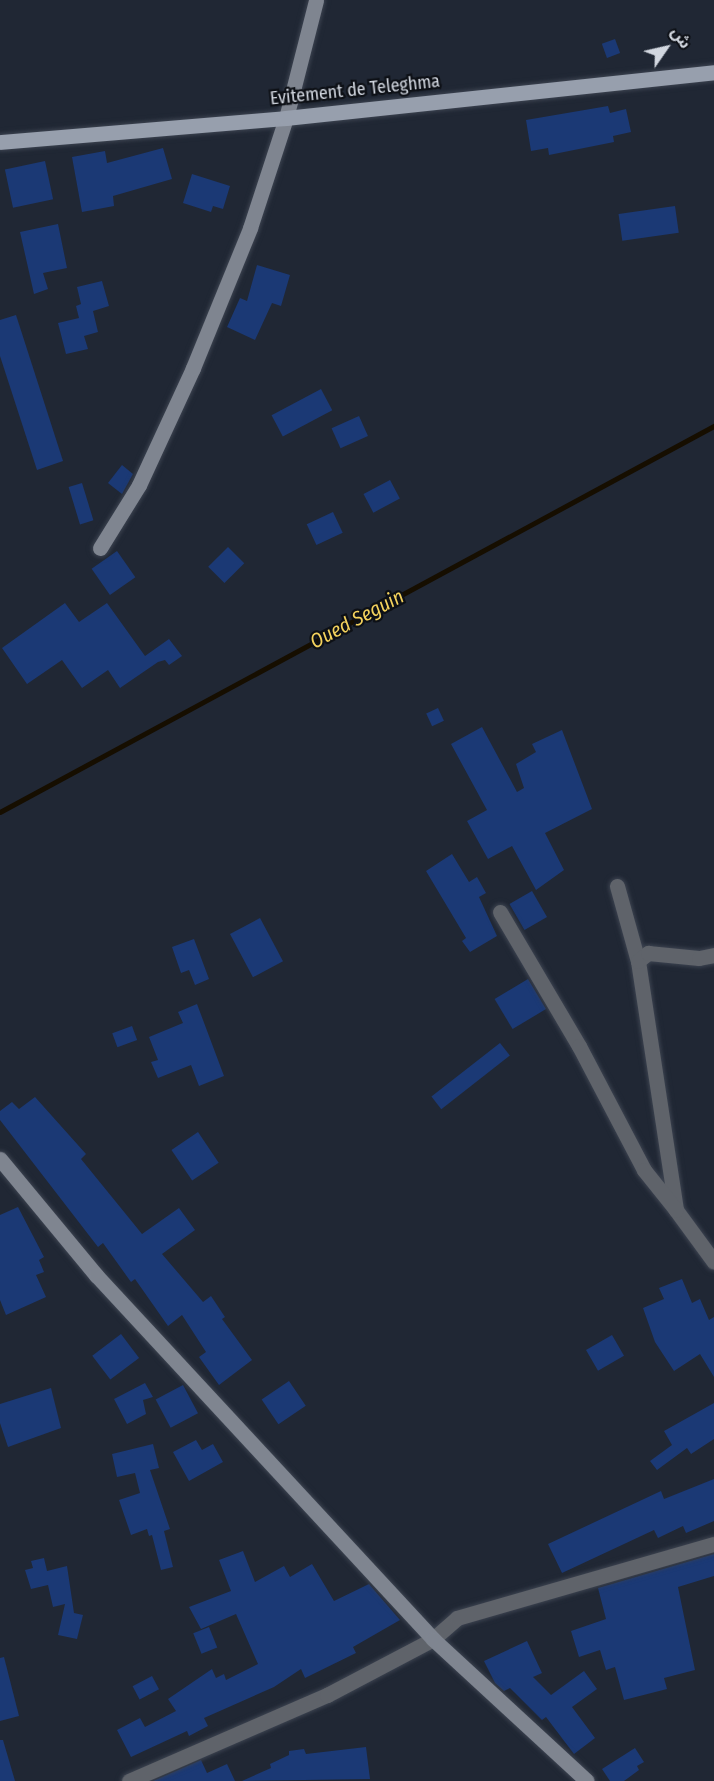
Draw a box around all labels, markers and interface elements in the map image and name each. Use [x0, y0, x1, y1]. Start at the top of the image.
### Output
north arrow [636, 18, 696, 78]
text: ش [667, 23, 695, 52]
street label: Evitement de Teleghma [269, 70, 441, 110]
water label: Oued Seguin [306, 584, 408, 654]

